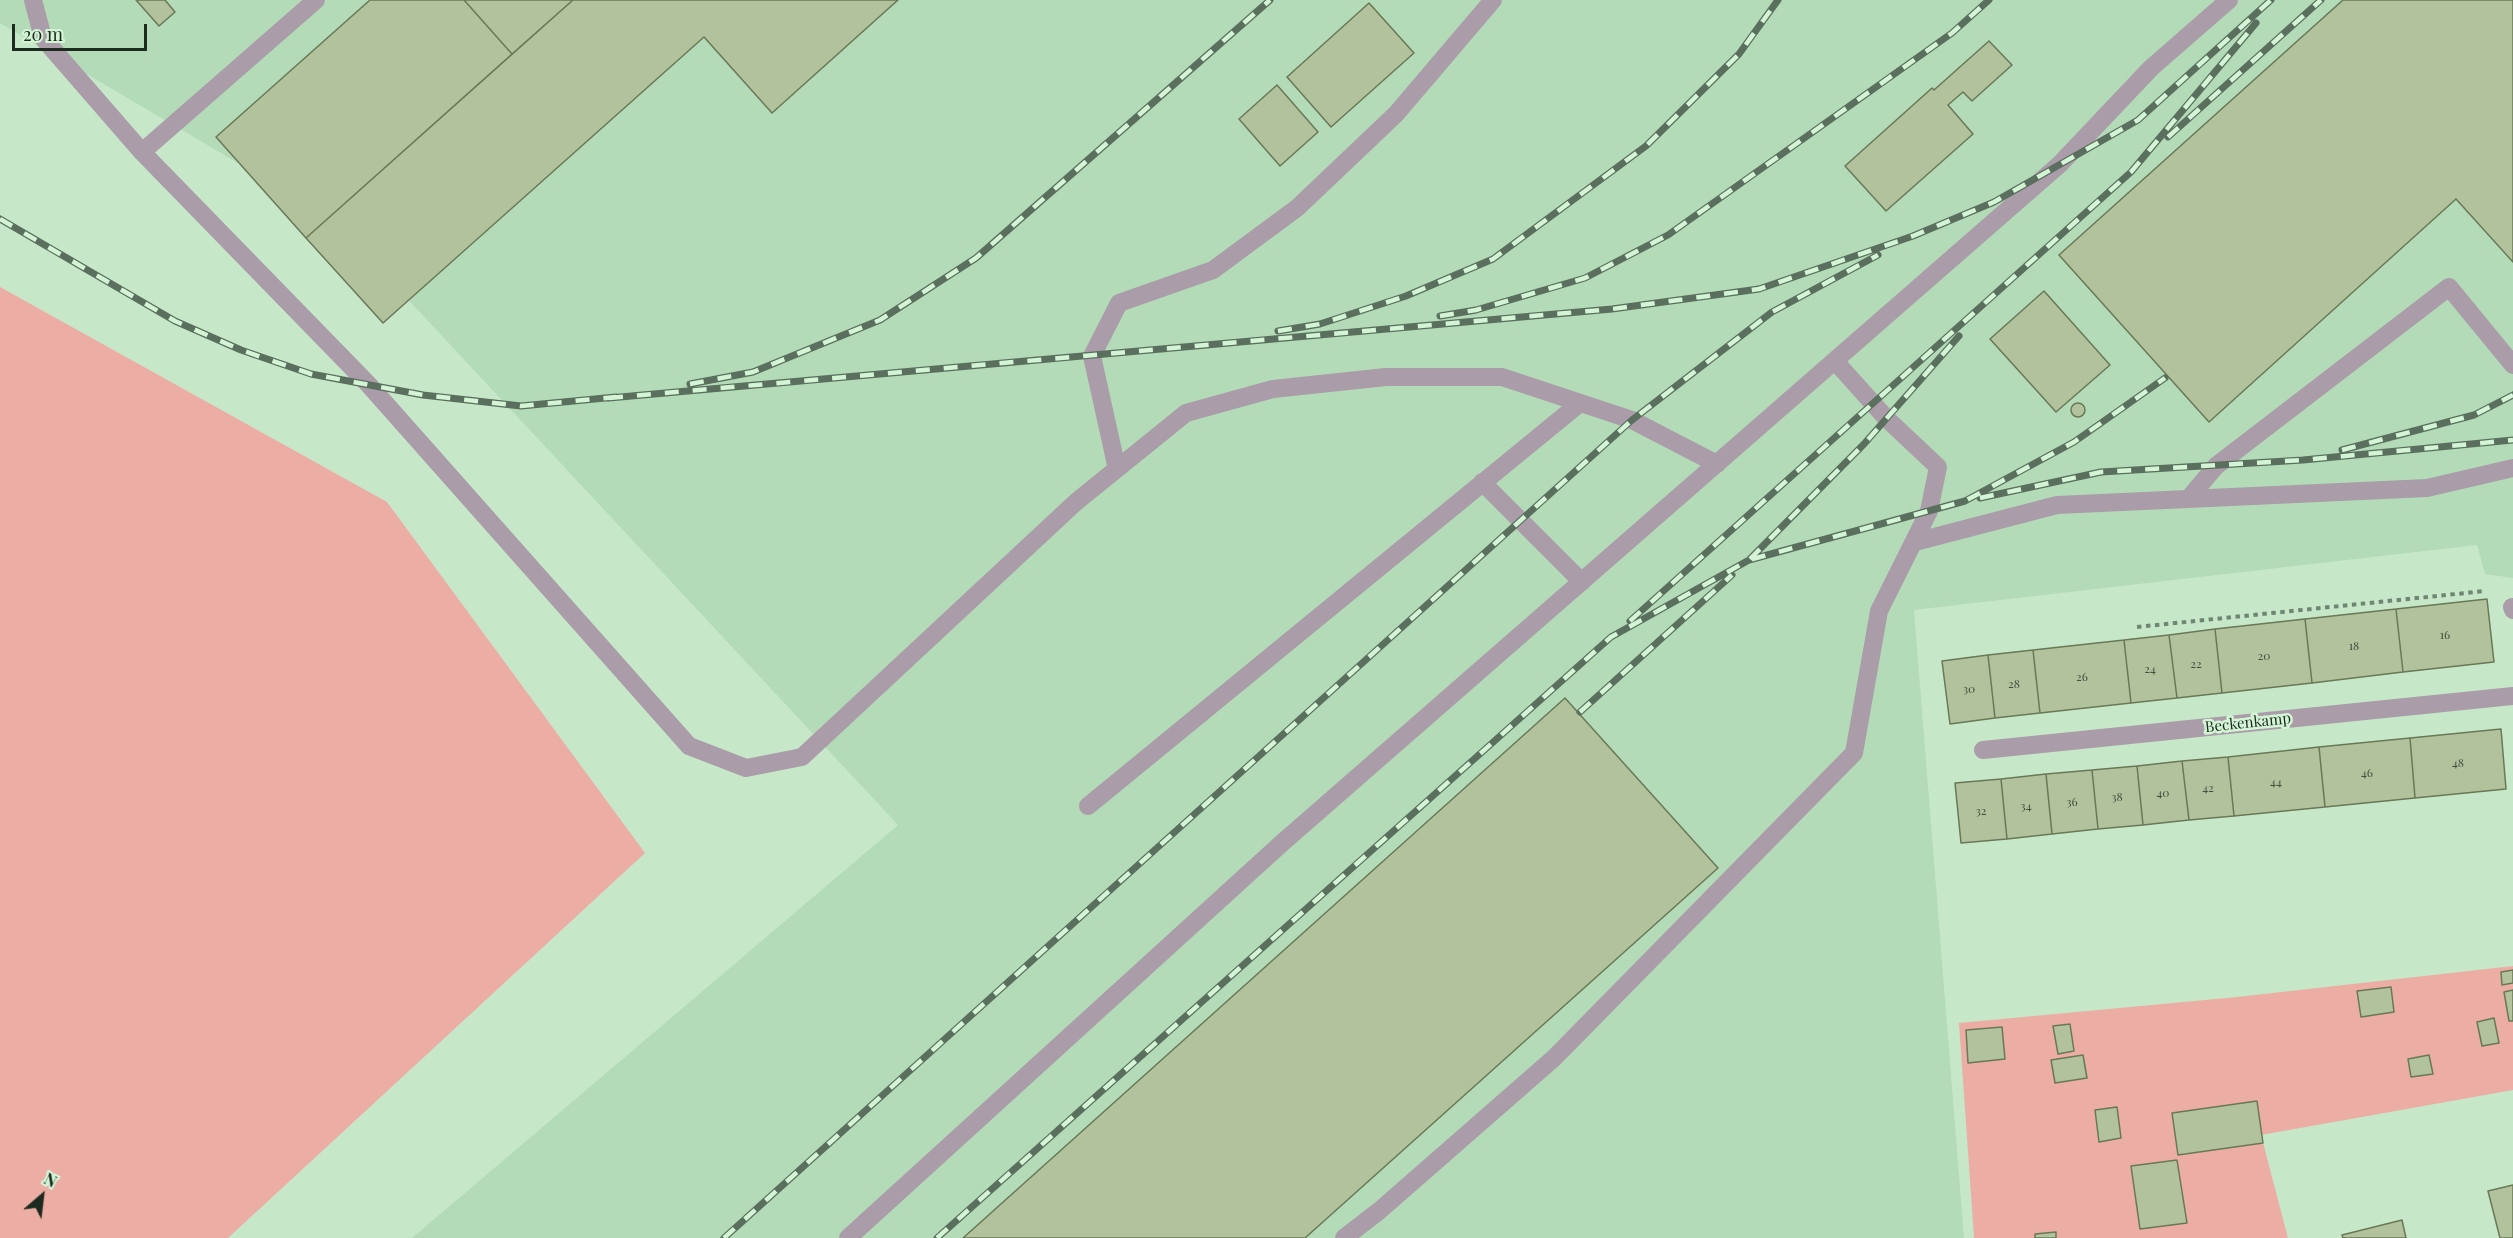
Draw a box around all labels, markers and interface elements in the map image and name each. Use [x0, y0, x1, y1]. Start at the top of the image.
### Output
scale bar [15, 12, 150, 50]
text: 20 m [23, 22, 63, 46]
house number: 16 [2440, 628, 2450, 642]
house number: 18 [2349, 639, 2359, 653]
house number: 20 [2258, 649, 2270, 663]
house number: 22 [2190, 657, 2202, 671]
house number: 24 [2144, 662, 2156, 676]
house number: 26 [2076, 670, 2088, 684]
house number: 28 [2008, 677, 2020, 691]
house number: 30 [1963, 682, 1975, 696]
street label: Beckenkamp [2204, 710, 2292, 736]
house number: 48 [2452, 756, 2464, 770]
house number: 46 [2361, 766, 2373, 780]
house number: 44 [2270, 775, 2282, 789]
house number: 42 [2202, 781, 2214, 795]
house number: 40 [2156, 786, 2170, 800]
house number: 38 [2111, 790, 2123, 804]
house number: 36 [2066, 795, 2078, 809]
house number: 34 [2020, 799, 2032, 813]
house number: 32 [1975, 804, 1987, 818]
north arrow [12, 1166, 72, 1226]
text: N [41, 1168, 61, 1192]

